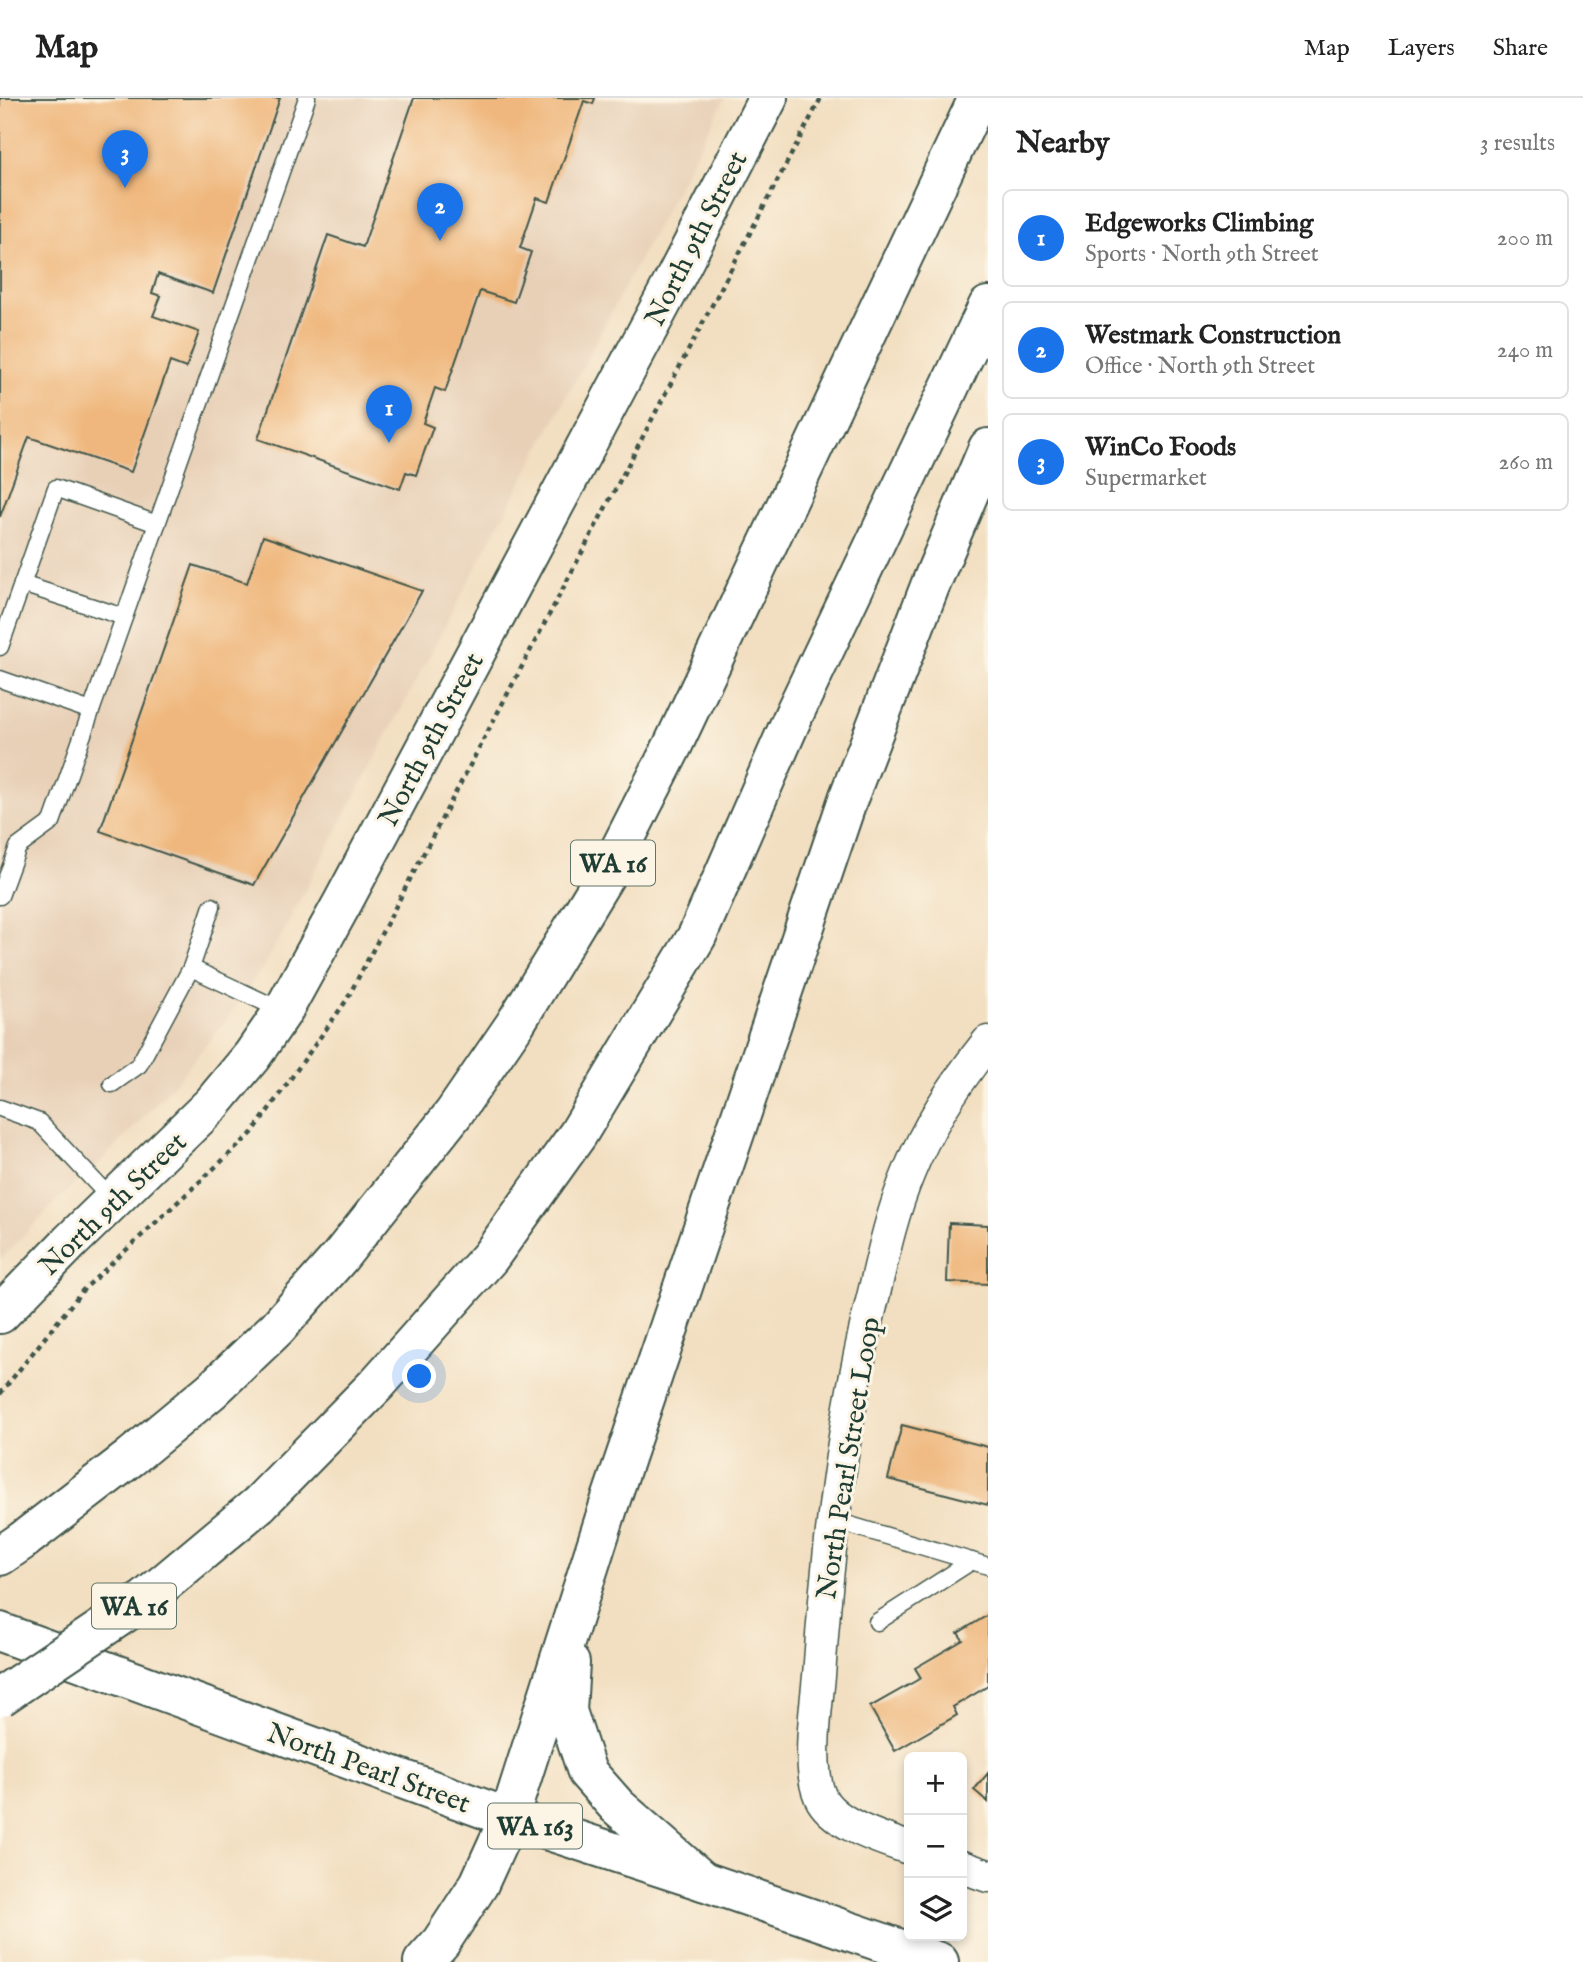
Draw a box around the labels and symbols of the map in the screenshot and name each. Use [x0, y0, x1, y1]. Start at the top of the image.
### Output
pin: 3 [102, 130, 148, 188]
street label: North 9th Street [638, 145, 757, 333]
pin: 2 [417, 183, 463, 241]
pin: 1 [366, 385, 412, 443]
street label: North 9th Street [372, 647, 493, 833]
road number: WA 16 [571, 841, 655, 886]
street label: North 9th Street [33, 1125, 195, 1284]
street label: North Pearl Street Loop [810, 1315, 889, 1602]
your location [402, 1359, 436, 1393]
road number: WA 16 [92, 1583, 176, 1628]
street label: North Pearl Street [262, 1716, 475, 1822]
road number: WA 163 [488, 1804, 582, 1848]

